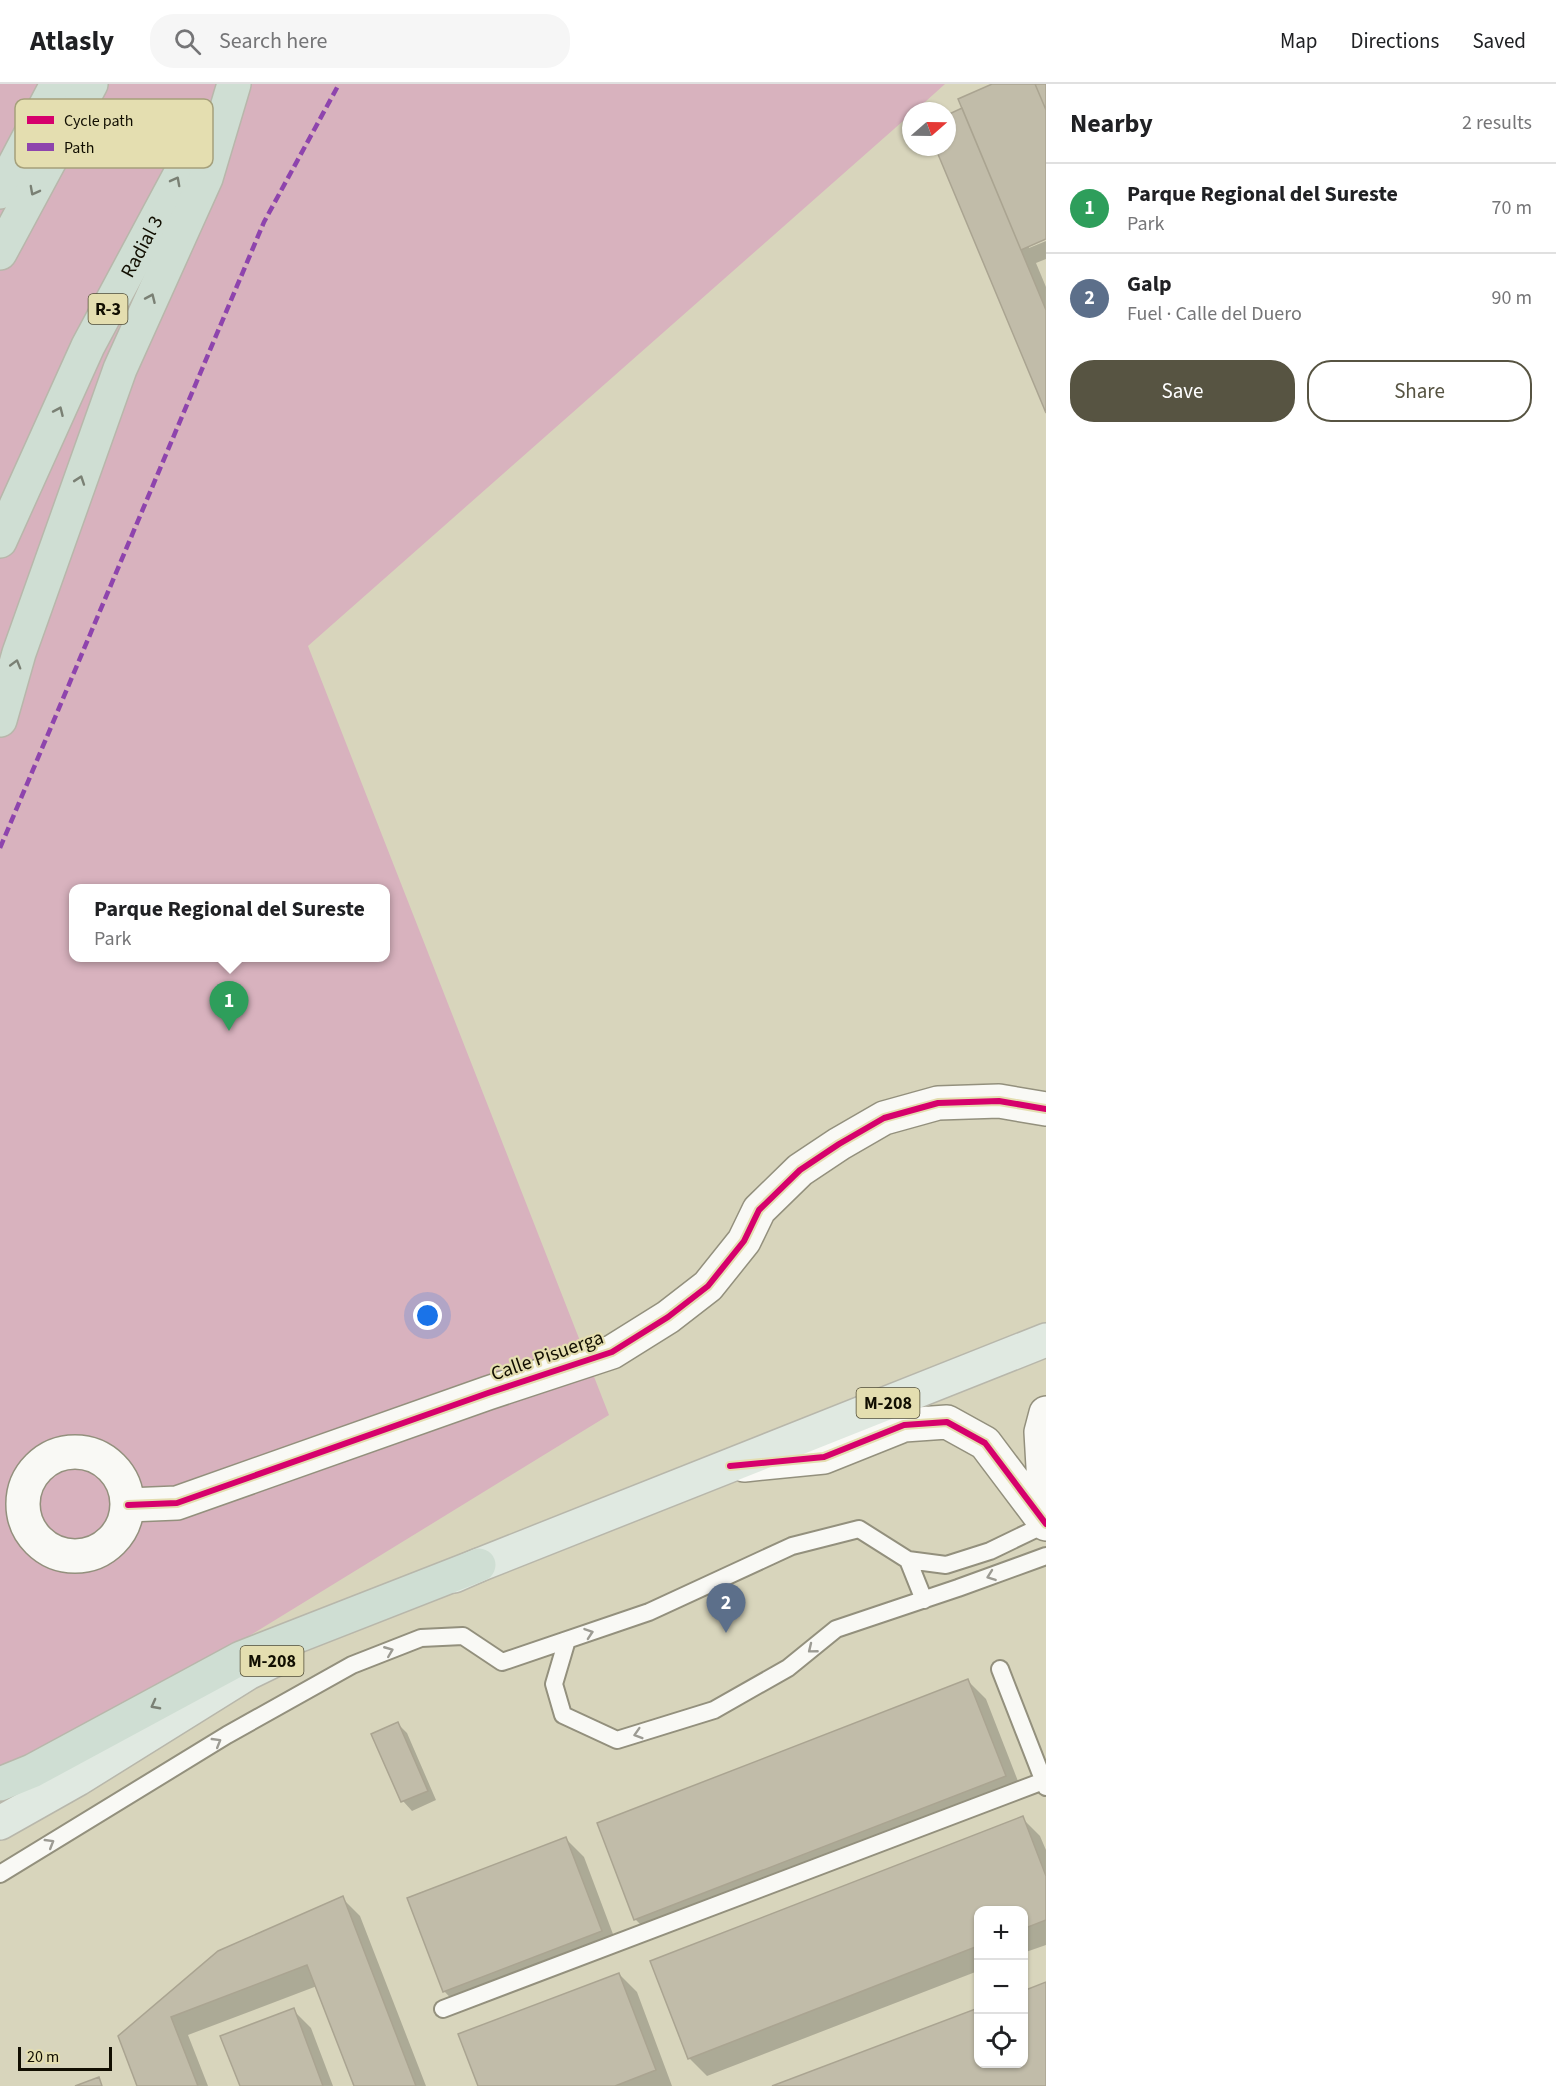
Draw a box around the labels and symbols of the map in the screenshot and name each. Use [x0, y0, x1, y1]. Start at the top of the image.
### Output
legend [15, 99, 213, 168]
north arrow [902, 102, 956, 156]
text: Cycle path [64, 110, 133, 132]
text: Path [64, 137, 94, 159]
one-way arrow [169, 177, 180, 188]
one-way arrow [30, 185, 41, 195]
street label: Radial 3 [114, 211, 170, 283]
road number: R-3 [88, 294, 128, 324]
one-way arrow [144, 294, 156, 305]
one-way arrow [51, 406, 63, 417]
one-way arrow [73, 475, 86, 486]
one-way arrow [9, 659, 21, 670]
pin: 1 [210, 982, 248, 1031]
your location [413, 1301, 442, 1330]
street label: Calle Pisuerga [487, 1324, 607, 1388]
road number: M-208 [856, 1388, 920, 1418]
one-way arrow [986, 1569, 997, 1581]
pin: 2 [706, 1584, 746, 1633]
one-way arrow [583, 1627, 594, 1640]
one-way arrow [808, 1641, 819, 1652]
one-way arrow [383, 1645, 393, 1658]
road number: M-208 [240, 1646, 304, 1676]
one-way arrow [151, 1697, 162, 1709]
one-way arrow [633, 1726, 644, 1739]
one-way arrow [211, 1737, 221, 1749]
one-way arrow [44, 1839, 54, 1851]
scale bar [18, 2044, 112, 2072]

